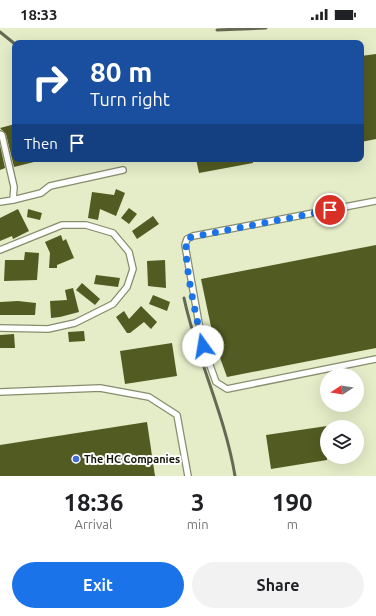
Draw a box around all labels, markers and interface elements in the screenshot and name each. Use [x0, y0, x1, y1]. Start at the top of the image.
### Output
text: 18:33 [20, 6, 58, 23]
icon: right [24, 56, 76, 108]
text: 80 m [90, 56, 152, 87]
text: Turn right [90, 89, 170, 109]
icon: arrive [66, 132, 88, 154]
text: Then [24, 135, 58, 152]
pin [313, 193, 347, 227]
icon: arrive [319, 199, 341, 221]
position arrow [182, 325, 224, 367]
north arrow [320, 368, 364, 412]
map controls [320, 368, 364, 464]
button: layers [320, 420, 364, 464]
place label: The HC Companies [84, 453, 180, 465]
marker: The HC Companies [71, 454, 81, 464]
text: 18:36 [63, 489, 123, 516]
text: 3 [191, 489, 204, 516]
text: 190 [272, 489, 313, 516]
text: Arrival [74, 517, 112, 531]
text: min [187, 517, 209, 531]
text: m [287, 517, 298, 531]
button: Exit [12, 562, 184, 608]
button: Share [192, 562, 364, 608]

